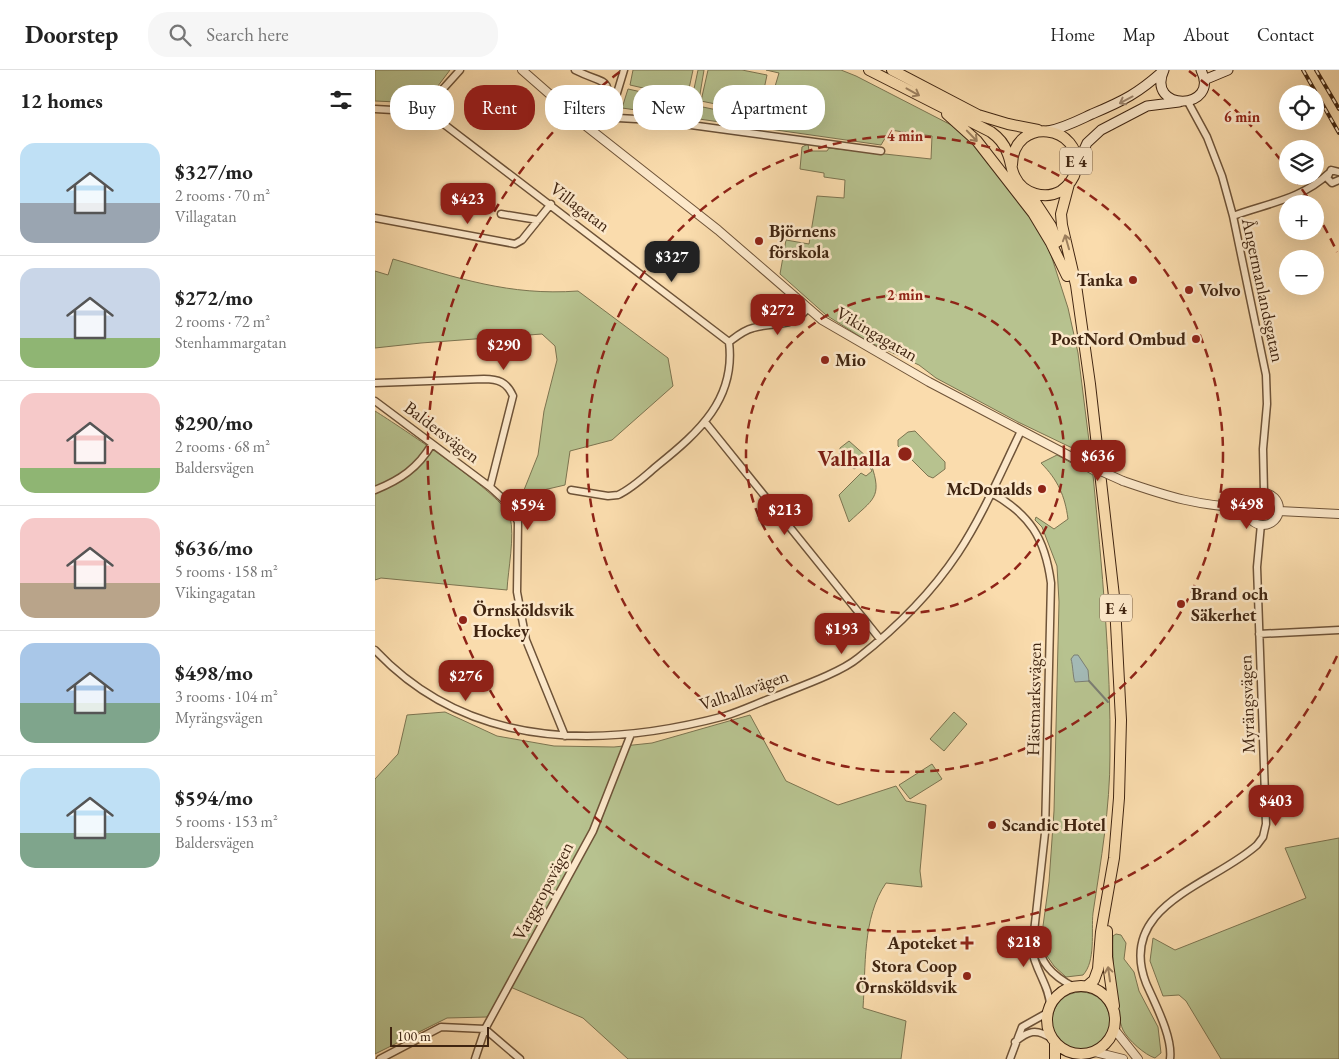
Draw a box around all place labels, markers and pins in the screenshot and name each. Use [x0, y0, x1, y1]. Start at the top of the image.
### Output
pin: $423 [438, 182, 498, 225]
place label: Björnens förskola [769, 219, 836, 263]
marker: Björnens förskola [753, 235, 765, 247]
pin: $327 [642, 240, 702, 283]
place label: Tanka [1077, 268, 1123, 291]
marker: Tanka [1127, 274, 1139, 286]
place label: Volvo [1199, 278, 1241, 301]
marker: Volvo [1183, 284, 1195, 296]
pin: $272 [748, 294, 808, 336]
place label: PostNord Ombud [1051, 327, 1186, 350]
pin: $290 [474, 328, 534, 371]
marker: PostNord Ombud [1190, 333, 1202, 345]
place label: Mio [835, 348, 866, 371]
marker: Mio [819, 354, 831, 366]
pin: $636 [1068, 440, 1128, 482]
centre of rings [896, 445, 914, 463]
place label: McDonalds [946, 477, 1032, 500]
marker: McDonalds [1036, 483, 1048, 495]
pin: $594 [498, 488, 558, 531]
pin: $498 [1217, 488, 1277, 530]
pin: $213 [755, 494, 815, 536]
place label: Brand och Säkerhet [1191, 582, 1268, 626]
place label: Örnsköldsvik Hockey [473, 598, 575, 642]
marker: Brand och Säkerhet [1175, 598, 1187, 610]
pin: $193 [812, 612, 872, 655]
marker: Örnsköldsvik Hockey [457, 614, 469, 626]
pin: $276 [436, 660, 496, 702]
pin: $403 [1246, 784, 1306, 827]
place label: Scandic Hotel [1002, 813, 1106, 836]
marker: Scandic Hotel [986, 819, 998, 831]
pin: $218 [994, 926, 1054, 968]
place label: Apoteket [886, 931, 957, 954]
marker: Apoteket [961, 937, 973, 949]
place label: Stora Coop Örnsköldsvik [856, 954, 958, 998]
marker: Stora Coop Örnsköldsvik [961, 970, 973, 982]

